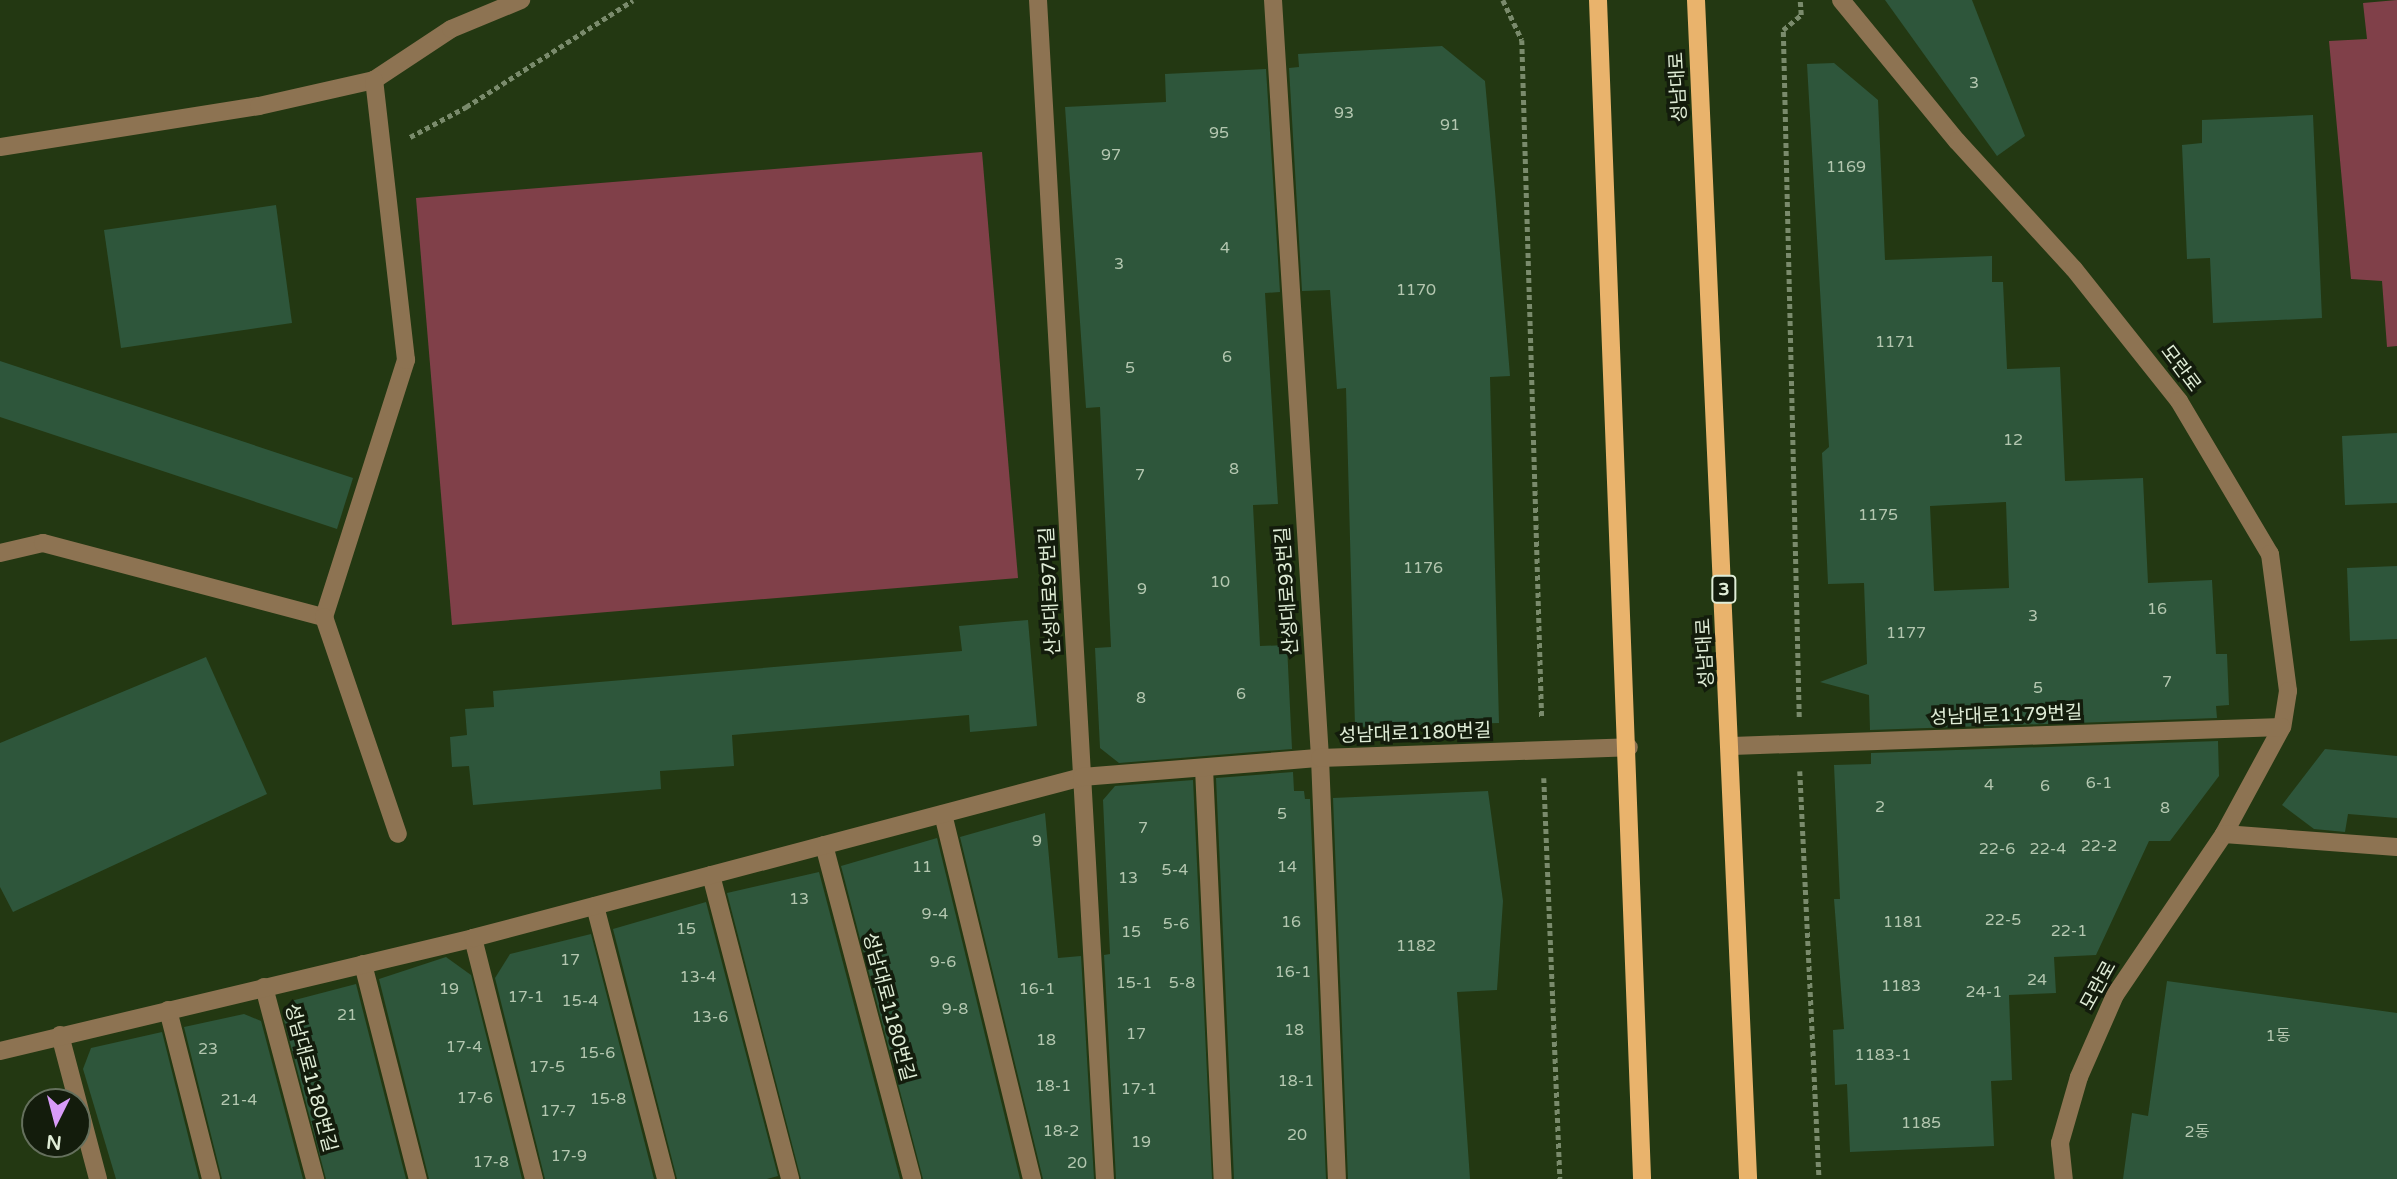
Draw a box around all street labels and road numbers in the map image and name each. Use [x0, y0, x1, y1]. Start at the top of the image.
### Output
street label: 성남대로 [1666, 51, 1692, 123]
street label: 모란로 [2155, 341, 2205, 397]
street label: 산성대로97번길 [1036, 526, 1066, 656]
street label: 산성대로93번길 [1272, 526, 1304, 656]
road number: 3 [1710, 574, 1738, 604]
street label: 성남대로 [1693, 617, 1719, 689]
street label: 성남대로1179번길 [1929, 702, 2083, 730]
street label: 성남대로1180번길 [1338, 720, 1492, 748]
street label: 성남대로1180번길 [857, 930, 919, 1084]
street label: 모란로 [2076, 958, 2122, 1014]
street label: 성남대로1180번길 [279, 1001, 341, 1155]

